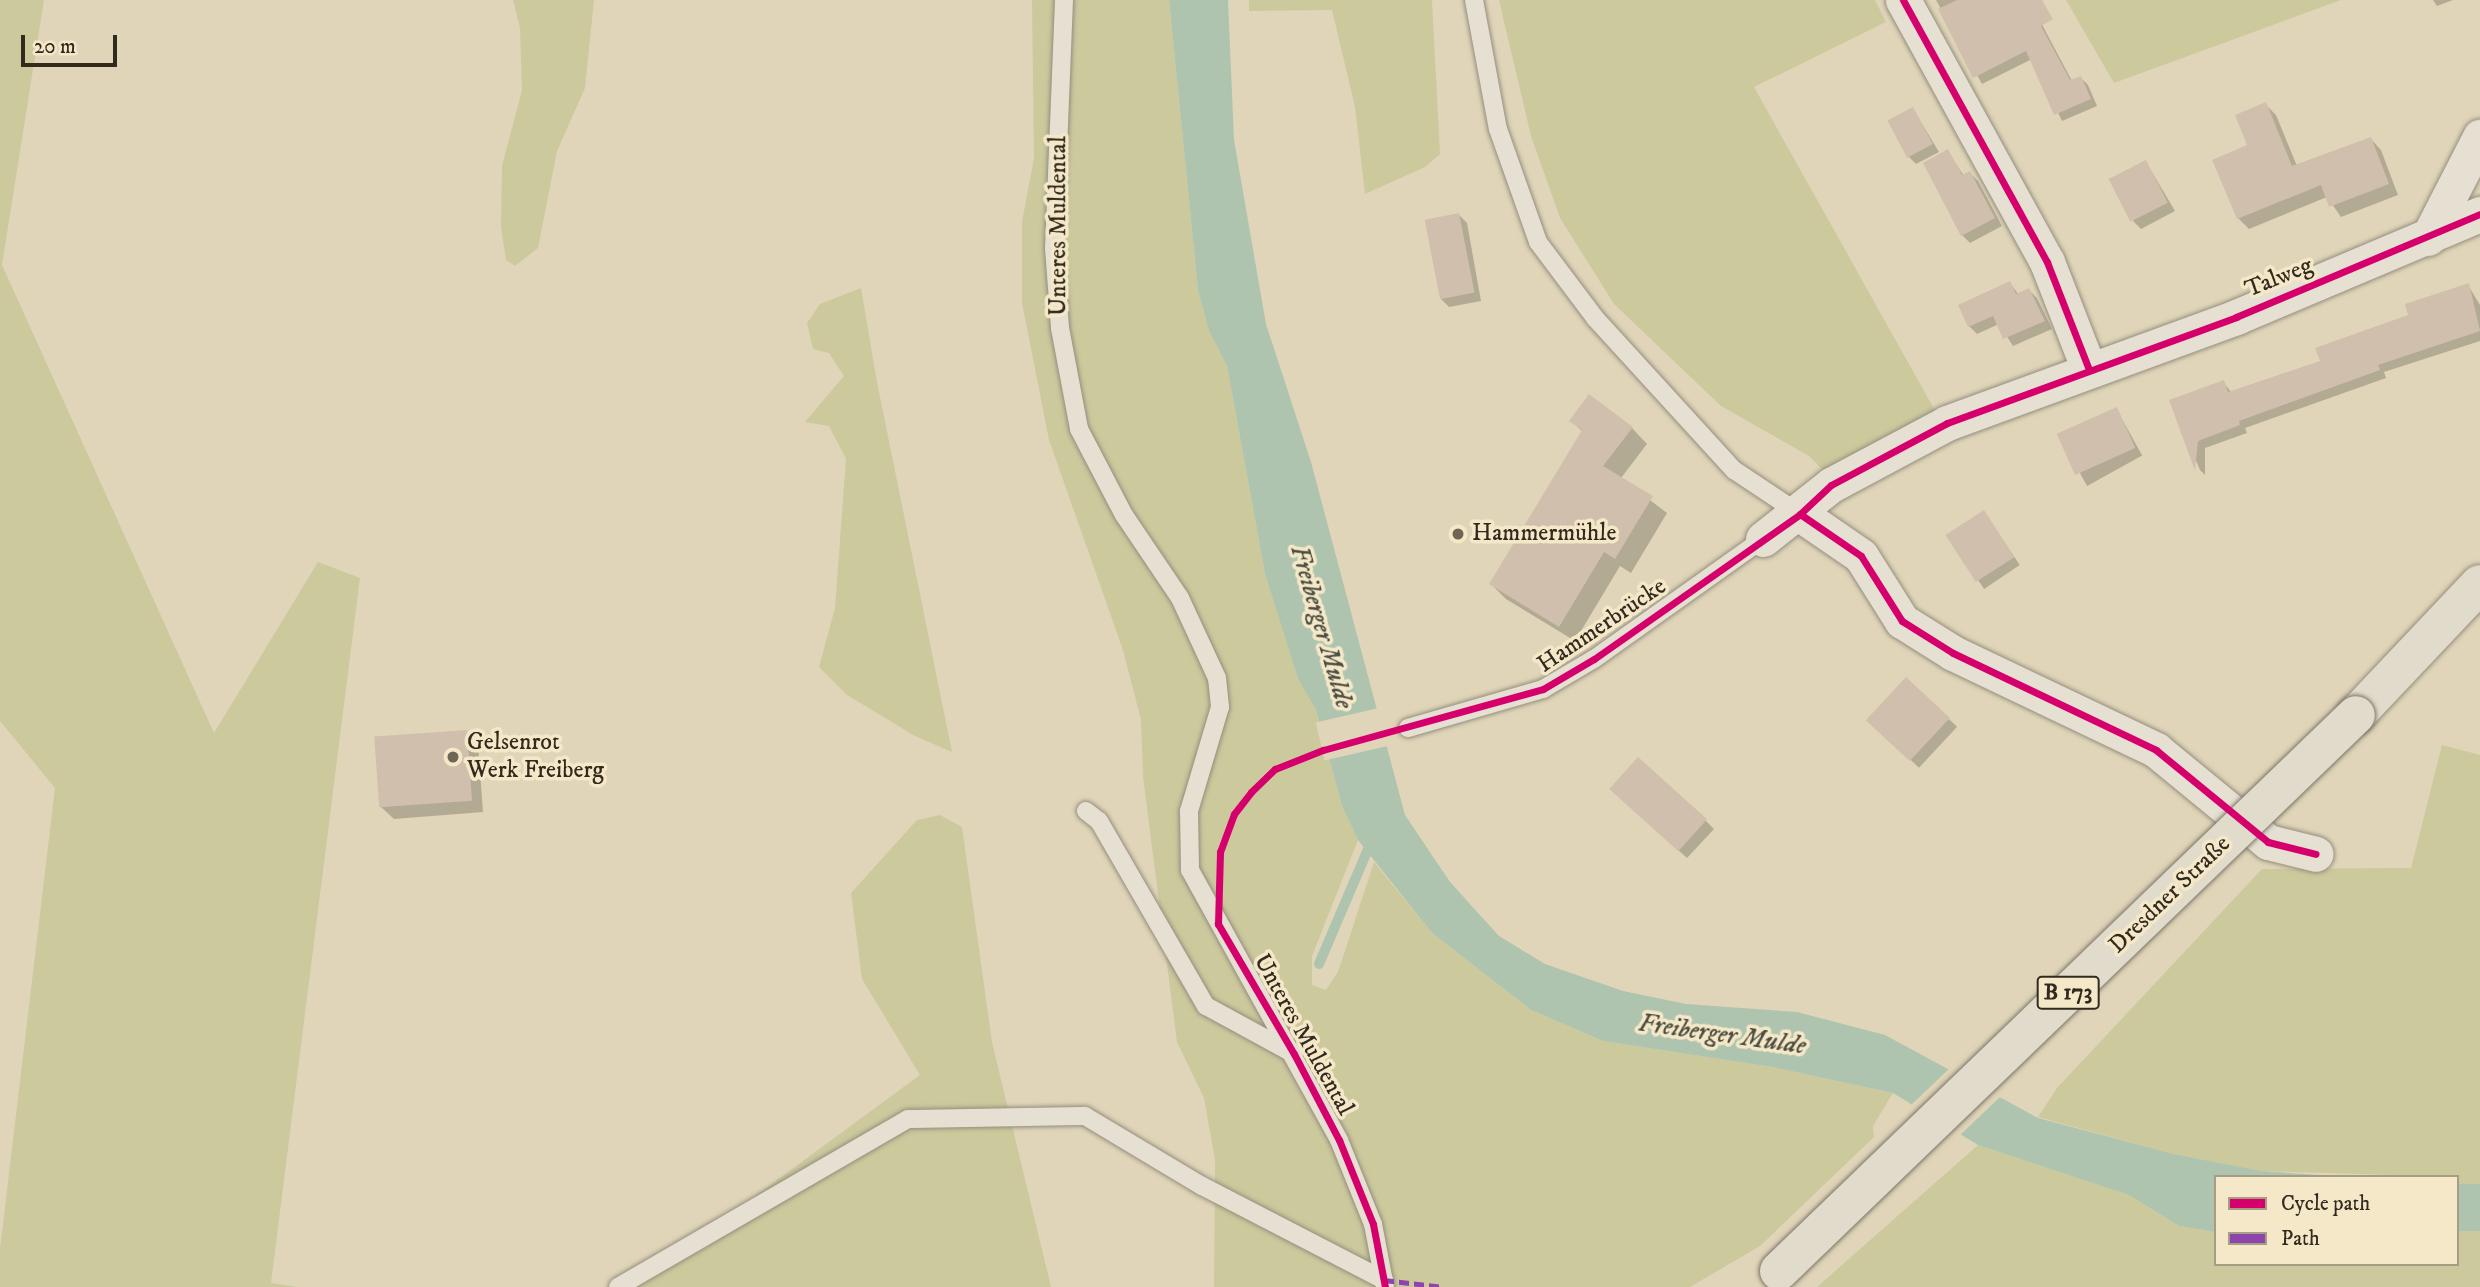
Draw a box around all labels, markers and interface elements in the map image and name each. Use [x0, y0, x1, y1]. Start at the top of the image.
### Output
scale bar [24, 21, 121, 65]
text: 20 m [34, 34, 76, 60]
street label: Unteres Muldental [1045, 136, 1073, 316]
street label: Talweg [2241, 252, 2317, 304]
place label: Hammermühle [1472, 520, 1616, 548]
marker: Hammermühle [1450, 526, 1466, 542]
water label: Freiberger Mulde [1283, 542, 1359, 712]
street label: Hammerbrücke [1532, 572, 1672, 680]
place label: Gelsenrot Werk Freiberg [467, 729, 604, 785]
marker: Gelsenrot Werk Freiberg [445, 749, 461, 765]
street label: Dresdner Straße [2104, 830, 2236, 960]
street label: Unteres Muldental [1247, 949, 1359, 1121]
road number: B 173 [2036, 974, 2100, 1012]
water label: Freiberger Mulde [1636, 1008, 1808, 1062]
legend [2214, 1175, 2459, 1266]
text: Cycle path [2281, 1191, 2370, 1217]
text: Path [2281, 1226, 2320, 1252]

